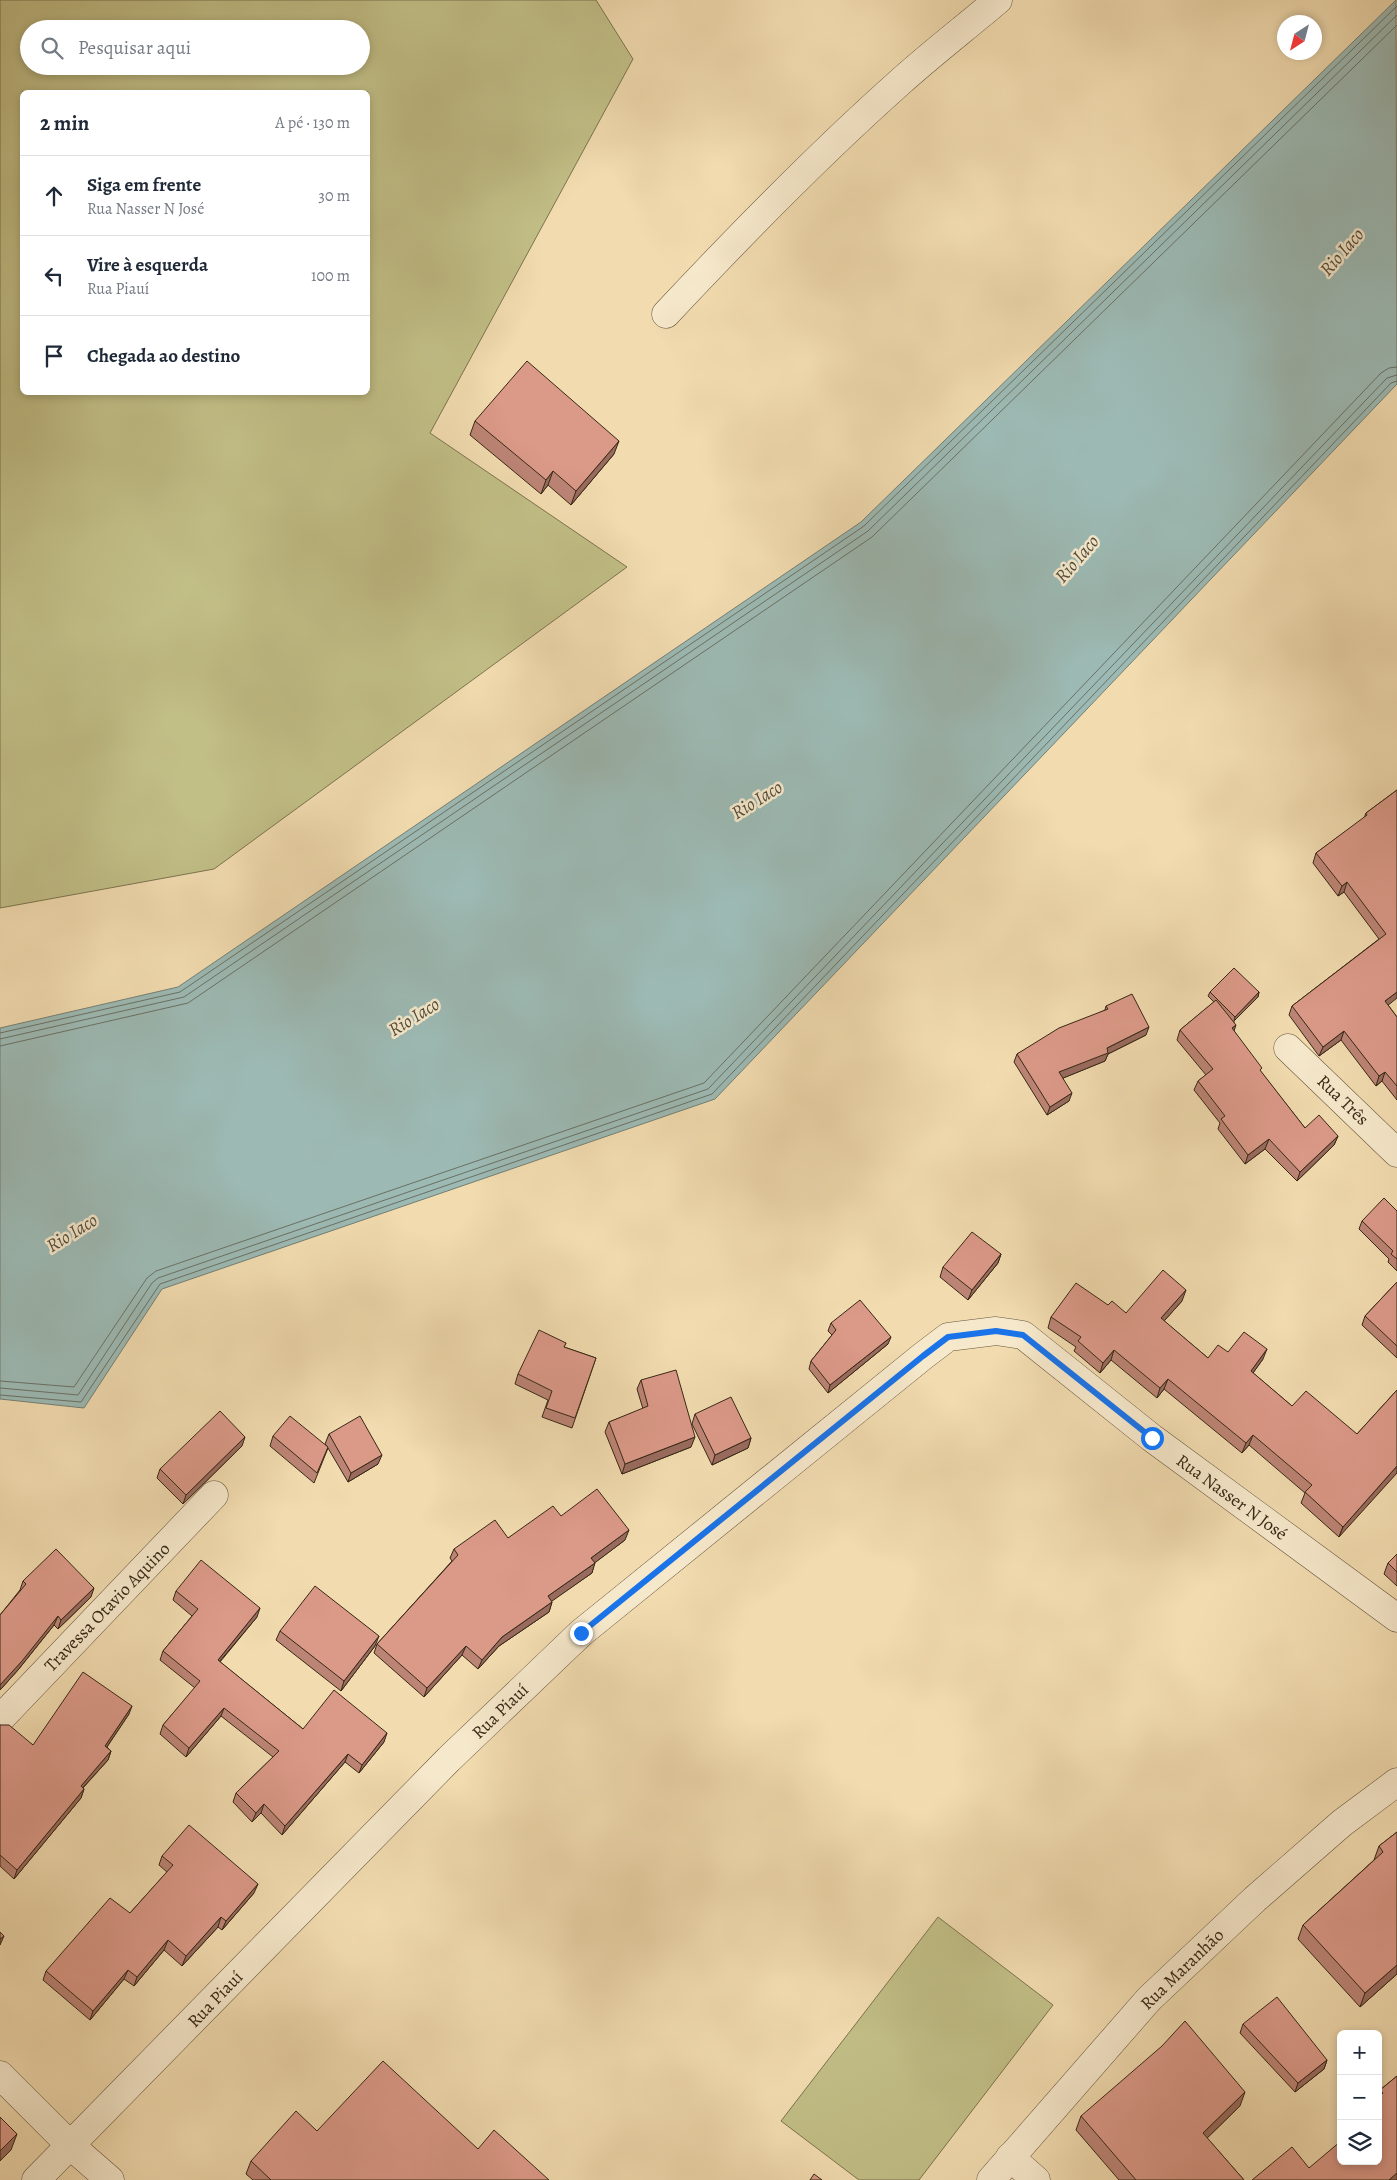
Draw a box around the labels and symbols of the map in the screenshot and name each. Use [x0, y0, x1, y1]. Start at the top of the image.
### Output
north arrow [1277, 15, 1322, 60]
water label: Rio Iaco [1314, 222, 1370, 282]
water label: Rio Iaco [1049, 529, 1105, 589]
water label: Rio Iaco [726, 774, 788, 826]
water label: Rio Iaco [383, 991, 445, 1043]
street label: Rua Três [1312, 1069, 1374, 1131]
water label: Rio Iaco [41, 1207, 103, 1259]
route start [1141, 1427, 1164, 1450]
street label: Rua Nasser N José [1172, 1448, 1292, 1546]
street label: Travessa Otavio Aquino [39, 1537, 175, 1677]
route end [570, 1622, 593, 1645]
street label: Rua Piauí [466, 1678, 534, 1744]
street label: Rua Maranhão [1135, 1923, 1229, 2015]
street label: Rua Piauí [182, 1965, 248, 2033]

